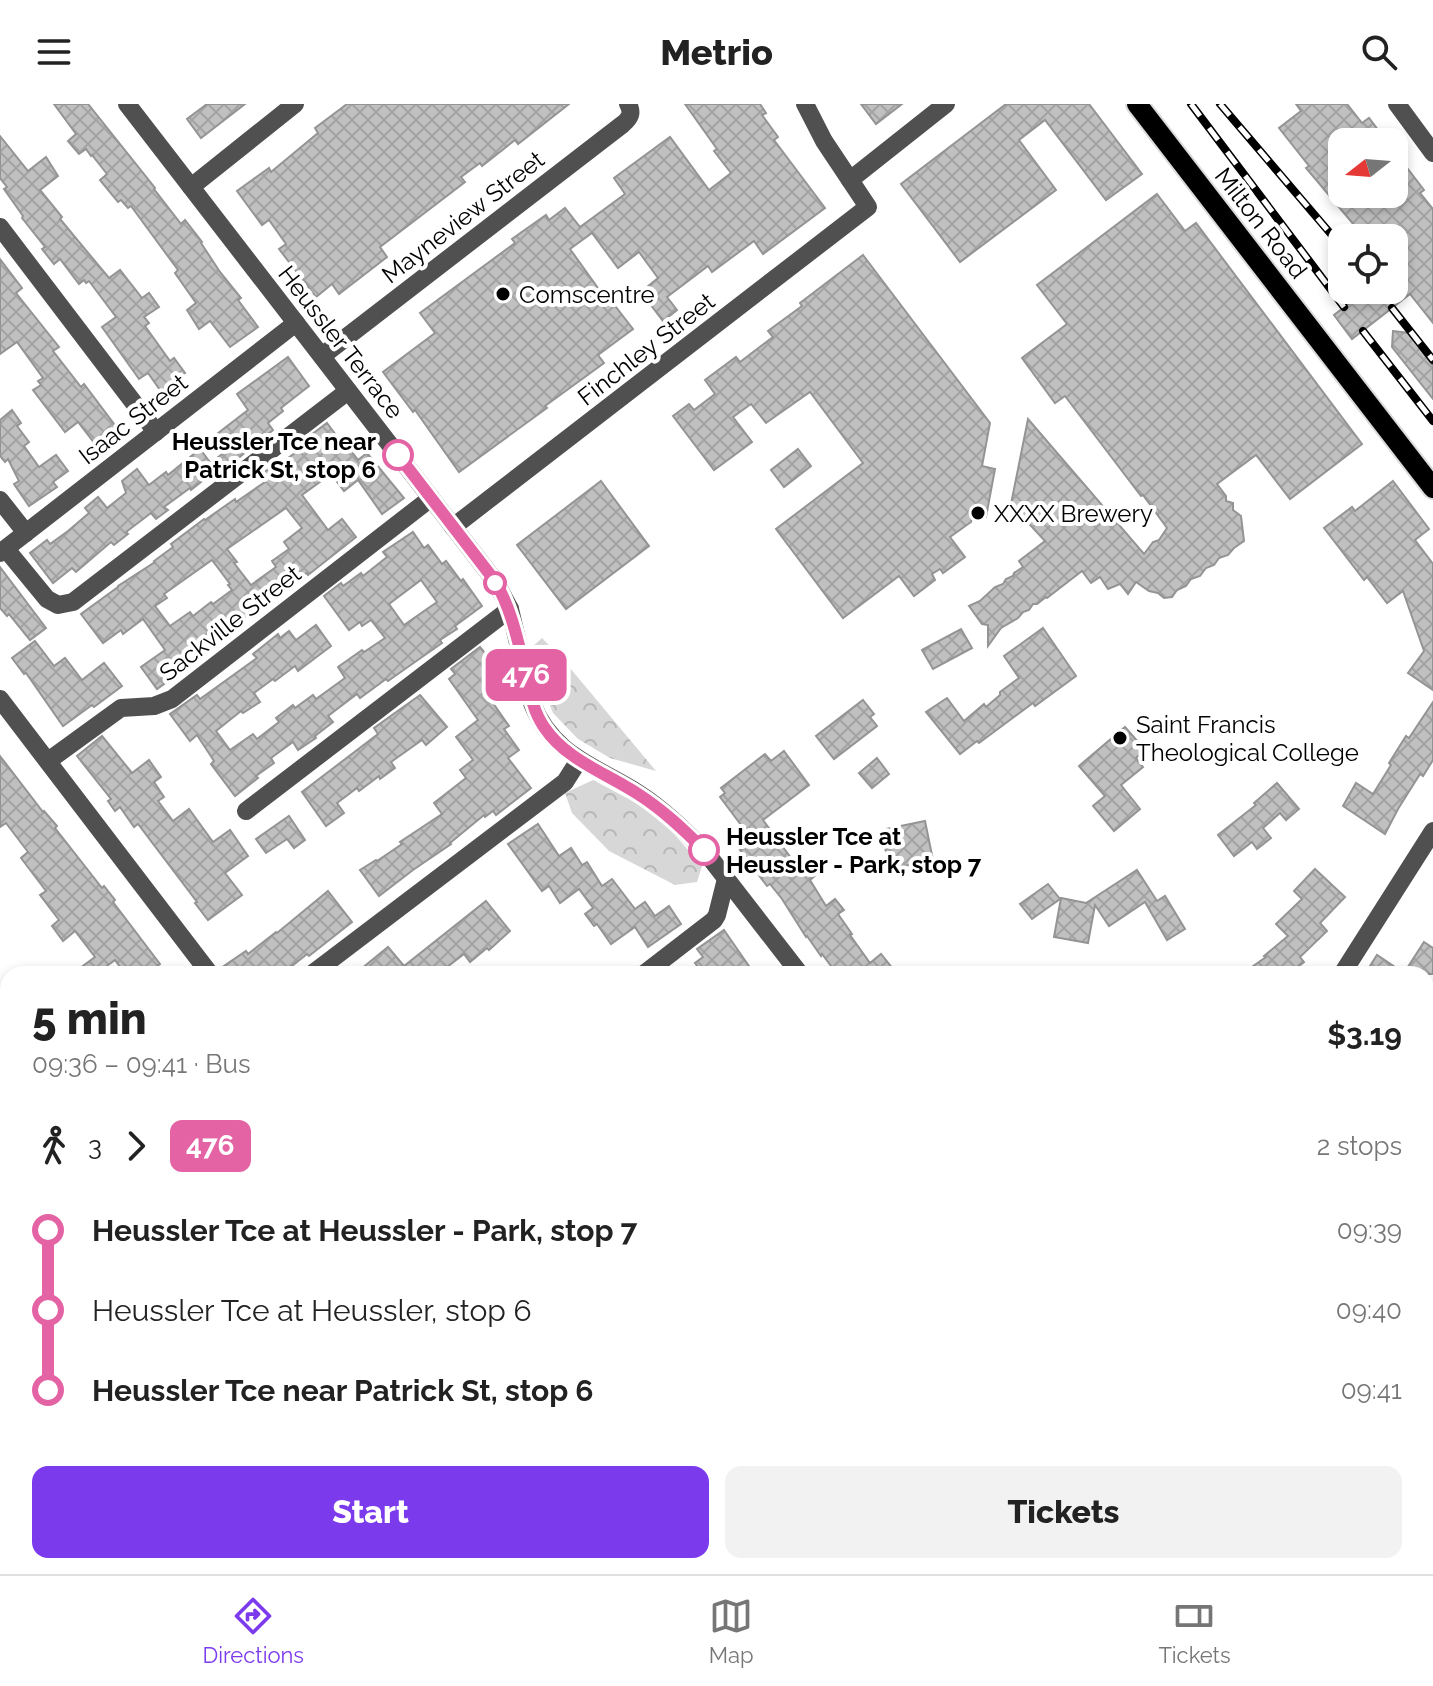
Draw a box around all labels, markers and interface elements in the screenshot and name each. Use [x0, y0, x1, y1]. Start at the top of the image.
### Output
icon: menu [32, 30, 76, 74]
icon: search [1357, 30, 1401, 74]
text: Metrio [660, 31, 773, 73]
north arrow [1328, 128, 1408, 208]
map controls [1328, 128, 1408, 304]
street label: Mayneview Street [376, 145, 550, 289]
street label: Milton Road [1209, 162, 1313, 284]
button: locate [1328, 224, 1408, 304]
street label: Heussler Terrace [272, 260, 410, 424]
place label: Comscentre [519, 280, 655, 309]
marker: Comscentre [494, 285, 512, 303]
street label: Finchley Street [572, 287, 720, 411]
street label: Isaac Street [73, 368, 193, 470]
place label: Heussler Tce near Patrick St, stop 6 [172, 427, 376, 484]
marker: Heussler Tce near Patrick St, stop 6 [383, 440, 413, 470]
place label: XXXX Brewery [994, 499, 1153, 528]
marker: XXXX Brewery [969, 504, 987, 522]
street label: Sackville Street [154, 559, 306, 687]
unlabelled marker [484, 572, 506, 594]
line badge: 476 [480, 649, 572, 701]
text: 476 [502, 658, 550, 691]
place label: Saint Francis Theological College [1136, 710, 1359, 767]
marker: Saint Francis Theological College [1111, 729, 1129, 747]
place label: Heussler Tce at Heussler - Park, stop 7 [726, 822, 982, 879]
marker: Heussler Tce at Heussler - Park, stop 7 [689, 835, 719, 865]
text: 5 min [32, 993, 147, 1044]
text: $3.19 [1327, 1017, 1402, 1052]
text: 09:36 – 09:41 · Bus [32, 1049, 251, 1079]
icon: walk [32, 1124, 76, 1168]
icon: forward [114, 1124, 158, 1168]
text: 476 [186, 1129, 235, 1162]
text: 3 [88, 1131, 102, 1161]
text: 2 stops [1317, 1131, 1402, 1161]
text: Heussler Tce at Heussler - Park, stop 7 [92, 1213, 637, 1248]
text: 09:39 [1337, 1215, 1402, 1245]
text: Heussler Tce at Heussler, stop 6 [92, 1293, 532, 1328]
text: 09:40 [1336, 1295, 1402, 1325]
text: Heussler Tce near Patrick St, stop 6 [92, 1373, 594, 1408]
text: 09:41 [1341, 1375, 1402, 1405]
button: Start [32, 1466, 709, 1558]
button: Tickets [725, 1466, 1402, 1558]
tab: Directions [202, 1594, 304, 1668]
tab: Map [709, 1594, 754, 1668]
tab: Tickets [1158, 1594, 1231, 1668]

